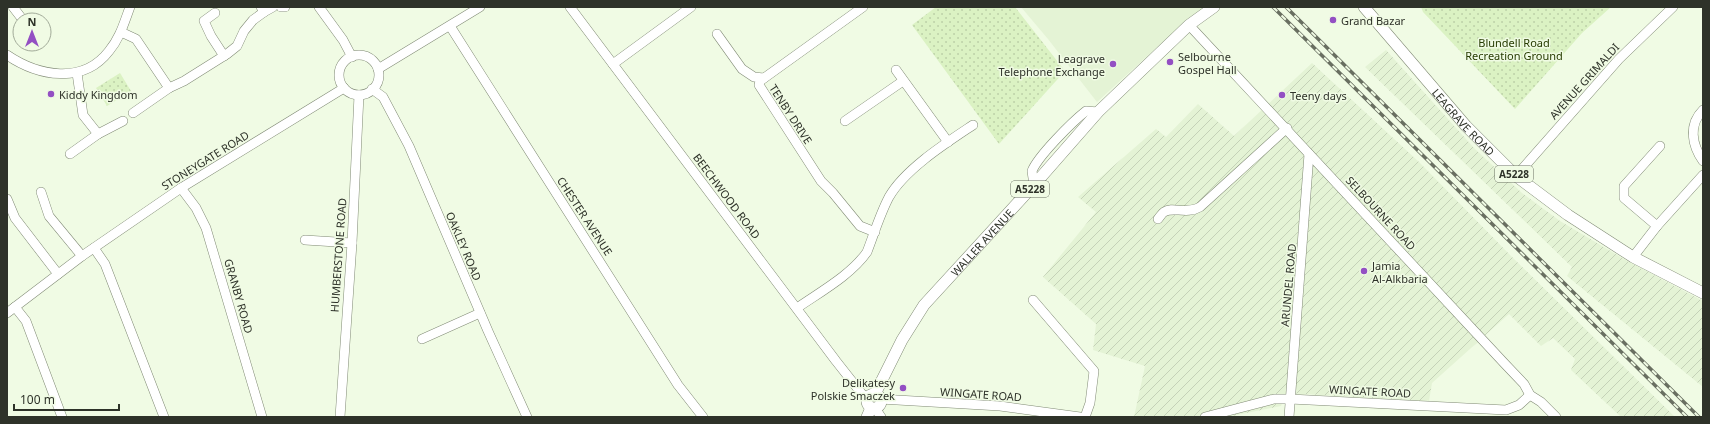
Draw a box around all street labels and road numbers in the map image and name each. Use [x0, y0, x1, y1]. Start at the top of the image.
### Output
street label: AVENUE GRIMALDI [1546, 39, 1622, 122]
street label: TENBY DRIVE [766, 81, 816, 147]
street label: LEAGRAVE ROAD [1429, 85, 1498, 158]
street label: STONEYGATE ROAD [158, 127, 252, 193]
street label: BEECHWOOD ROAD [690, 150, 764, 242]
road number: A5228 [1495, 166, 1533, 182]
street label: SELBOURNE ROAD [1343, 173, 1419, 253]
street label: CHESTER AVENUE [554, 174, 616, 258]
road number: A5228 [1011, 181, 1049, 197]
street label: HUMBERSTONE ROAD [327, 197, 349, 313]
street label: WALLER AVENUE [947, 205, 1016, 279]
street label: OAKLEY ROAD [443, 209, 485, 283]
street label: ARUNDEL ROAD [1277, 243, 1299, 327]
street label: GRANBY ROAD [221, 257, 257, 335]
street label: WINGATE ROAD [1329, 381, 1411, 401]
street label: WINGATE ROAD [940, 384, 1022, 404]

